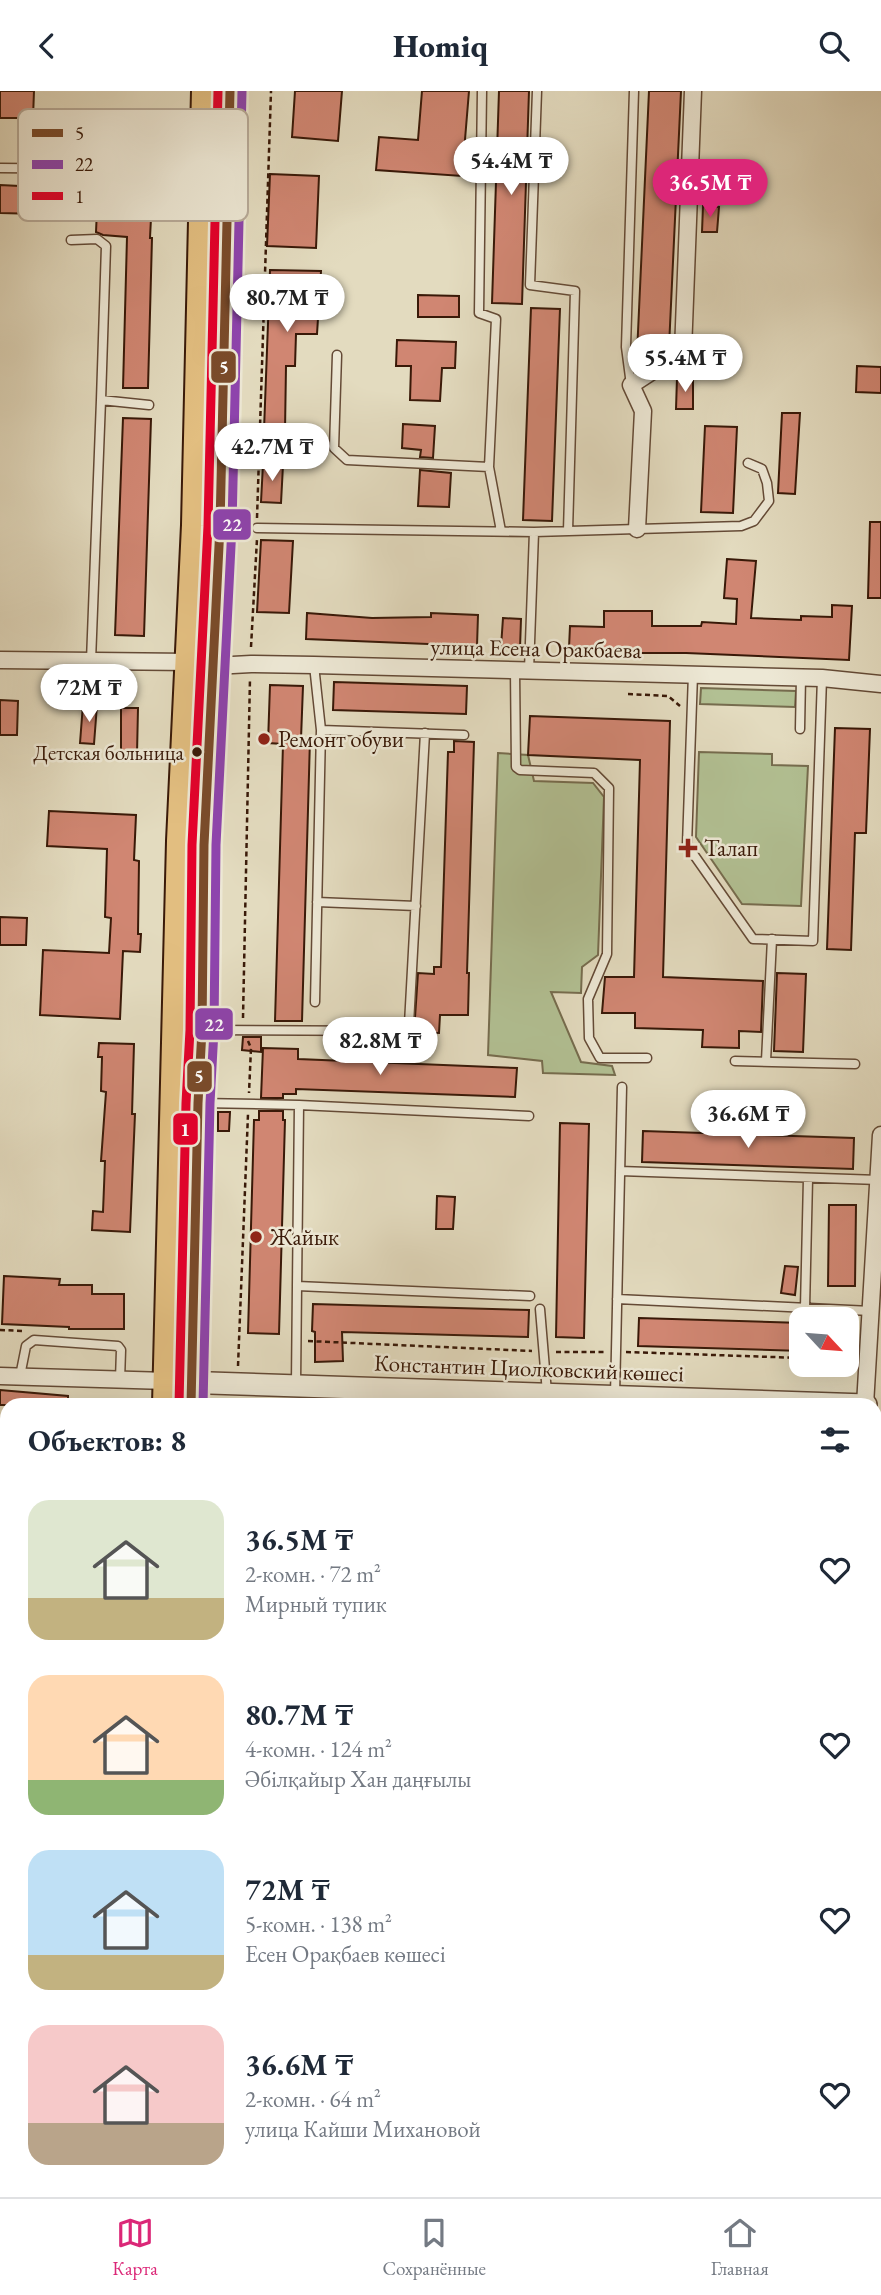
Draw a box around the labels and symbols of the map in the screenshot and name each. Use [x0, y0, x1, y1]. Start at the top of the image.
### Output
legend [18, 109, 248, 221]
text: 5 [75, 121, 84, 146]
pin: 54.4M ₸ [446, 137, 576, 197]
text: 22 [75, 152, 93, 177]
pin: 36.5M ₸ [645, 159, 775, 219]
text: 1 [75, 184, 84, 209]
pin: 80.7M ₸ [222, 275, 352, 334]
pin: 55.4M ₸ [620, 335, 750, 394]
line badge: 5 [210, 350, 237, 384]
text: 5 [219, 355, 229, 380]
pin: 42.7M ₸ [207, 423, 337, 483]
line badge: 22 [212, 508, 252, 541]
text: 22 [222, 512, 242, 537]
street label: улица Есена Оракбаева [430, 631, 643, 665]
pin: 72M ₸ [40, 665, 138, 724]
place label: Ремонт обуви [278, 724, 404, 754]
marker: Ремонт обуви [256, 731, 272, 747]
place label: Детская больница [33, 739, 185, 766]
marker: Детская больница [190, 745, 204, 759]
place label: Талап [704, 833, 758, 863]
marker: Талап [678, 838, 698, 858]
line badge: 22 [194, 1007, 234, 1041]
text: 22 [204, 1012, 224, 1037]
pin: 82.8M ₸ [315, 1017, 445, 1077]
line badge: 5 [186, 1060, 213, 1093]
text: 5 [194, 1064, 204, 1089]
pin: 36.6M ₸ [683, 1091, 813, 1150]
line badge: 1 [172, 1112, 199, 1146]
text: 1 [180, 1117, 190, 1142]
place label: Жайык [269, 1222, 339, 1252]
marker: Жайык [248, 1229, 264, 1245]
north arrow [789, 1307, 859, 1377]
street label: Константин Циолковский көшесі [373, 1348, 685, 1388]

